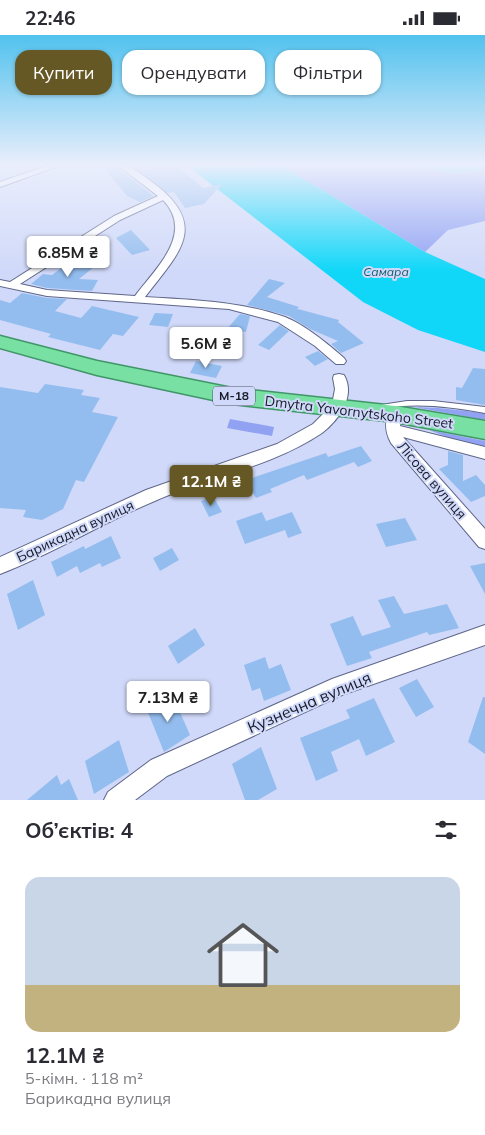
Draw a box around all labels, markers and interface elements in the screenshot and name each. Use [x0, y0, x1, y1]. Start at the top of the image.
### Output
text: 22:46 [25, 6, 75, 30]
chip: Купити [15, 50, 112, 95]
chip: Орендувати [122, 50, 265, 95]
chip: Фільтри [275, 50, 381, 95]
pin: 6.85M ₴ [22, 235, 114, 278]
text: 6.85M ₴ [38, 242, 98, 262]
water label: Самара [363, 264, 409, 279]
pin: 5.6M ₴ [165, 327, 247, 369]
text: 5.6M ₴ [180, 333, 232, 353]
road number: М-18 [213, 387, 255, 406]
street label: Dmytra Yavornytskoho Street [264, 392, 454, 432]
street label: Лісова вулиця [393, 437, 471, 523]
pin: 12.1M ₴ [165, 465, 257, 507]
text: 12.1M ₴ [181, 471, 241, 491]
street label: Барикадна вулиця [13, 496, 137, 566]
street label: Кузнечна вулиця [244, 667, 374, 737]
pin: 7.13M ₴ [122, 681, 214, 723]
text: 7.13M ₴ [138, 687, 198, 707]
icon: filters [432, 816, 460, 844]
text: Об’єктів: 4 [25, 817, 133, 843]
icon: home [198, 910, 288, 1000]
text: 12.1M ₴ [25, 1042, 105, 1068]
text: 5-кімн. · 118 m² [25, 1068, 143, 1088]
text: Барикадна вулиця [25, 1088, 171, 1108]

